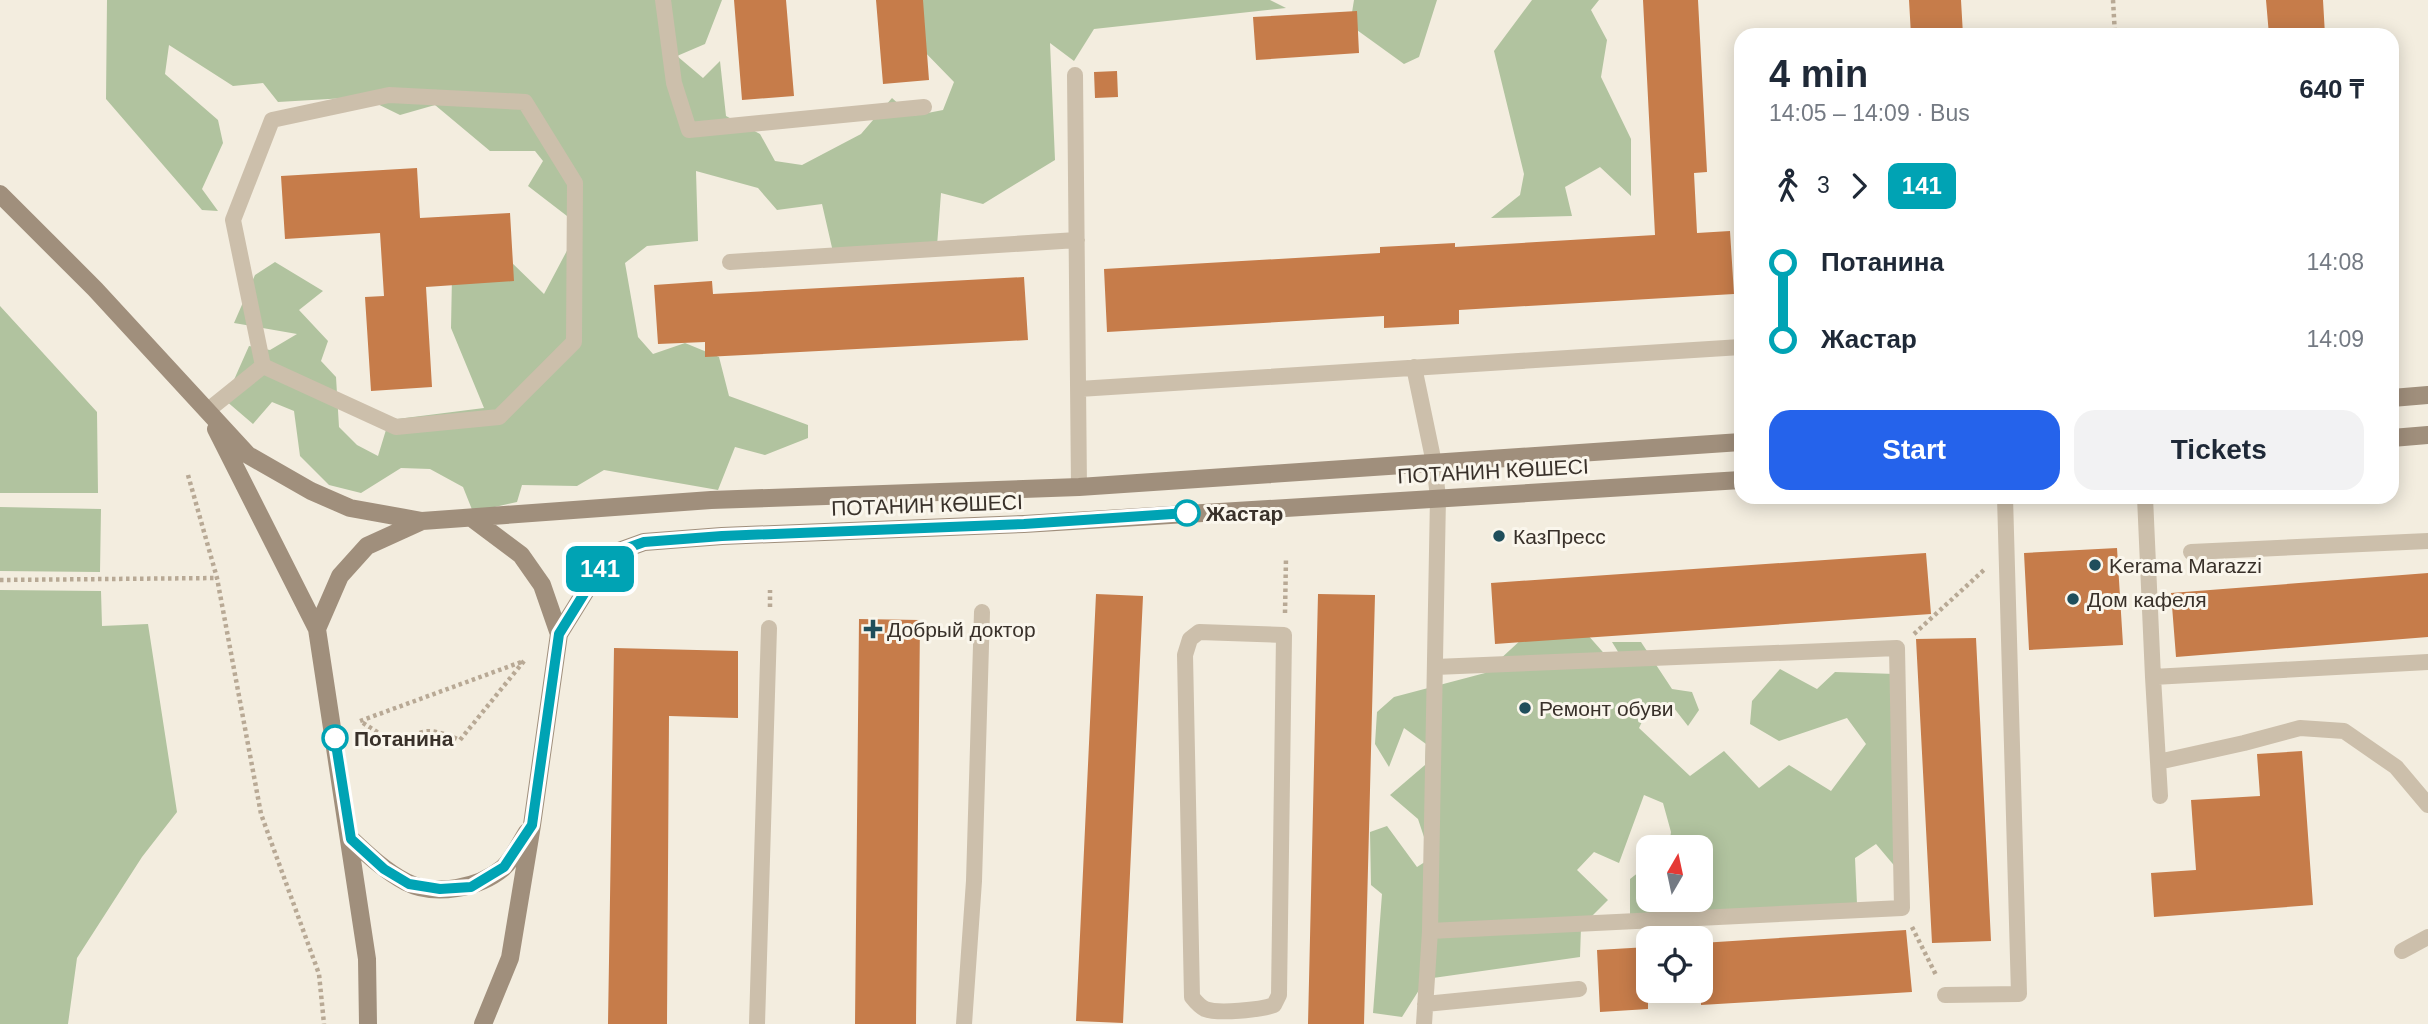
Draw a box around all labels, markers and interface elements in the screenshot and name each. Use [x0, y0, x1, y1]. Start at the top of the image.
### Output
text: 4 min [1769, 53, 1868, 95]
text: 640 ₸ [2299, 74, 2364, 104]
text: 14:05 – 14:09 · Bus [1769, 100, 1970, 126]
icon: walk [1769, 167, 1807, 205]
icon: forward [1840, 167, 1878, 205]
text: 3 [1817, 172, 1830, 198]
text: 141 [1902, 172, 1942, 199]
text: Потанина [1821, 247, 1944, 277]
text: 14:08 [2306, 249, 2364, 275]
text: Жастар [1821, 324, 1917, 354]
text: 14:09 [2306, 326, 2364, 352]
button: Start [1769, 410, 2060, 490]
button: Tickets [2074, 410, 2364, 490]
street label: ПОТАНИН КӨШЕСІ [1397, 455, 1589, 487]
street label: ПОТАНИН КӨШЕСІ [831, 490, 1023, 520]
marker: Жастар [1174, 500, 1200, 526]
place label: Жастар [1205, 502, 1283, 525]
place label: КазПресс [1513, 525, 1606, 548]
marker: КазПресс [1491, 528, 1507, 544]
line badge: 141 [560, 546, 640, 592]
place label: Kerama Marazzi [2109, 554, 2262, 577]
text: 141 [580, 555, 620, 582]
marker: Kerama Marazzi [2087, 557, 2103, 573]
place label: Дом кафеля [2087, 588, 2207, 611]
marker: Дом кафеля [2065, 591, 2081, 607]
place label: Добрый доктор [887, 618, 1036, 641]
marker: Добрый доктор [865, 621, 881, 637]
place label: Ремонт обуви [1539, 697, 1674, 720]
marker: Ремонт обуви [1517, 700, 1533, 716]
marker: Потанина [322, 725, 348, 751]
place label: Потанина [354, 727, 454, 750]
north arrow [1636, 835, 1713, 912]
map controls [1636, 835, 1713, 1003]
button: locate [1636, 926, 1713, 1003]

